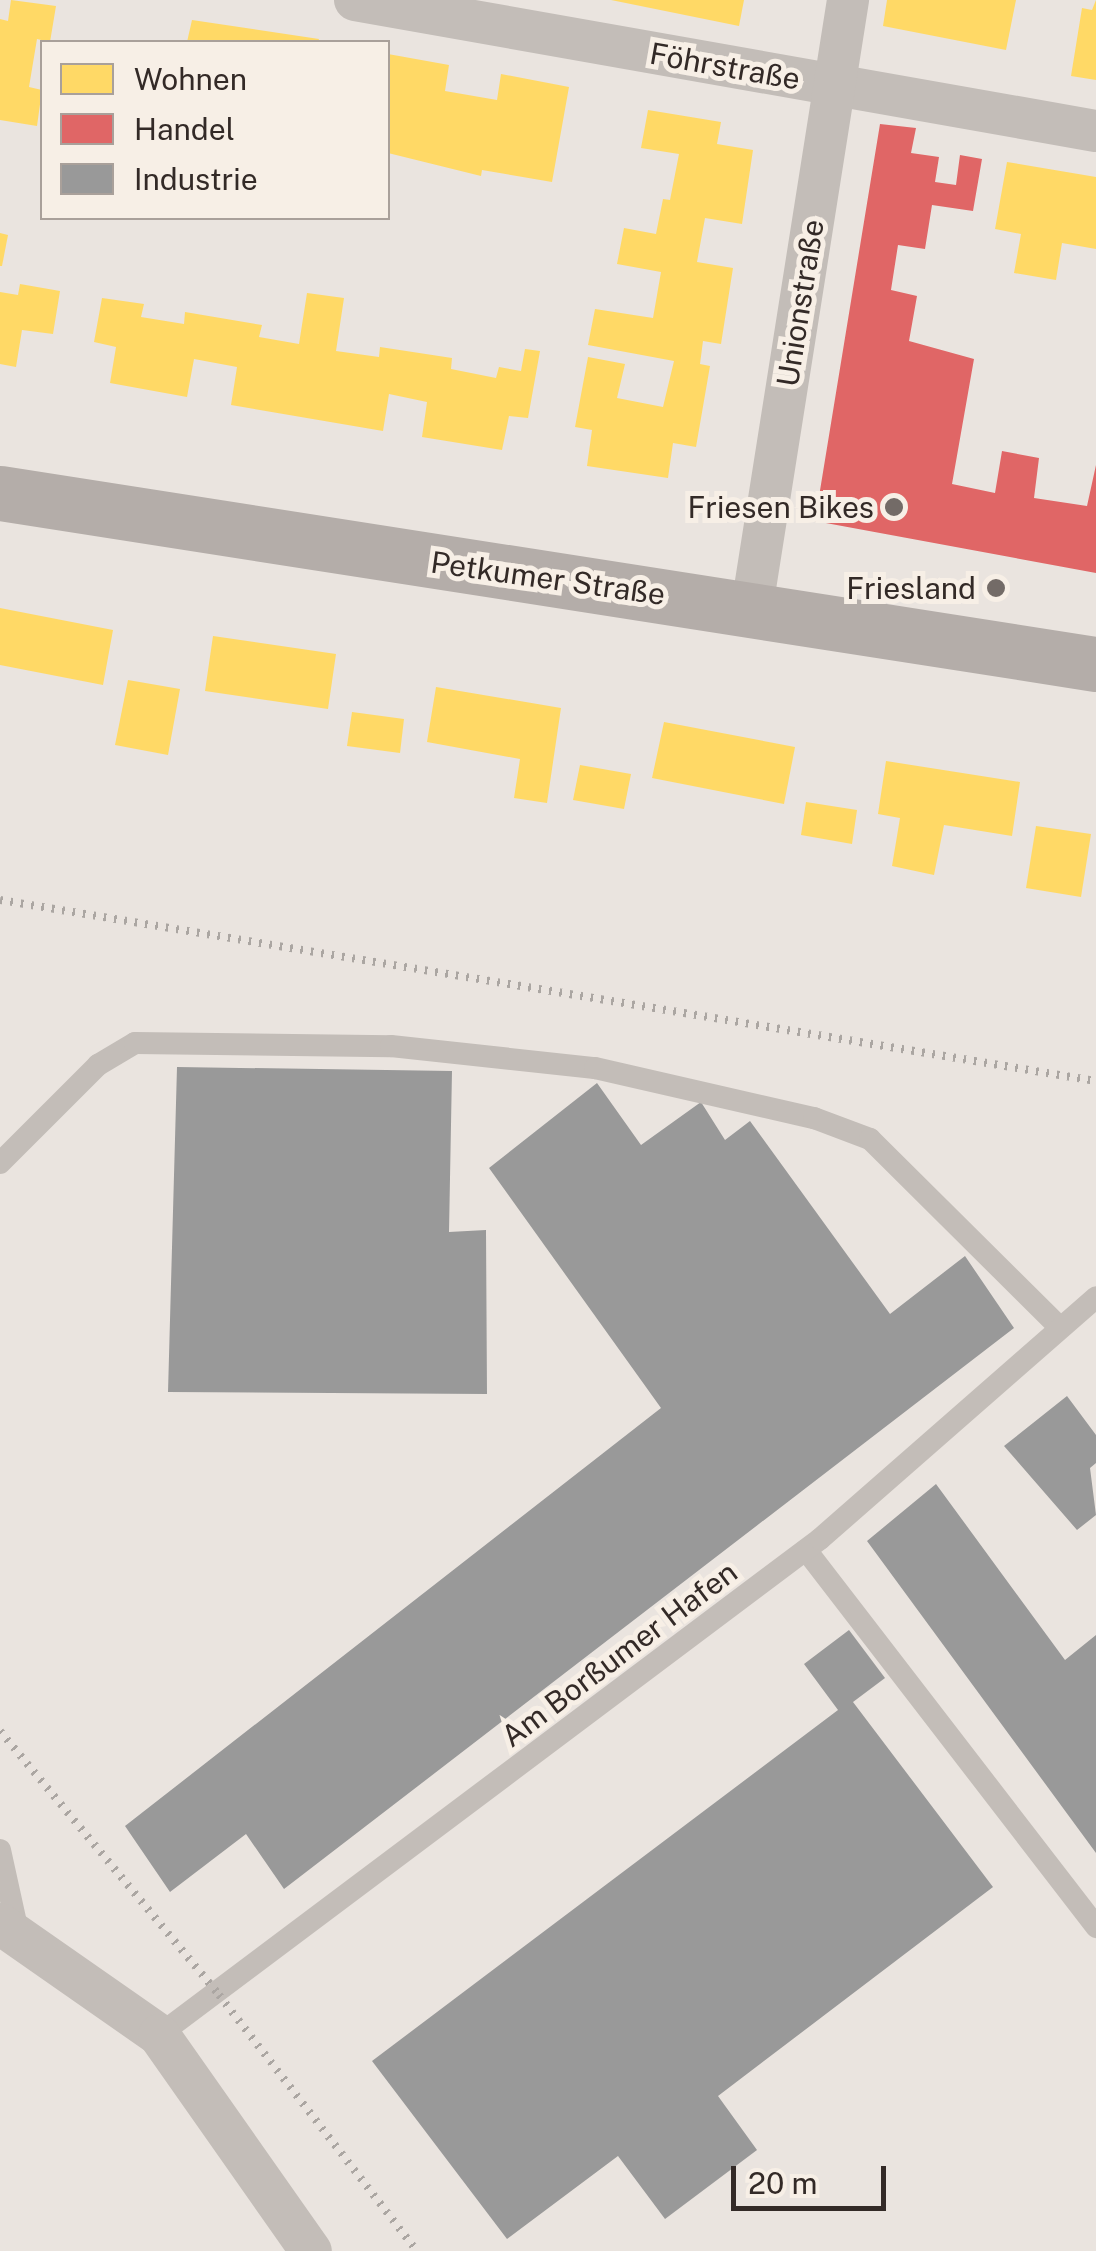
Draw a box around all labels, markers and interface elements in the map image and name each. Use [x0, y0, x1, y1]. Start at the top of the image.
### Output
street label: Föhrstraße [647, 35, 803, 97]
legend [40, 40, 390, 220]
text: Wohnen [134, 61, 247, 97]
text: Handel [134, 111, 235, 147]
text: Industrie [134, 161, 258, 197]
street label: Unionstraße [769, 217, 831, 389]
place label: Friesen Bikes [687, 489, 874, 525]
marker: Friesen Bikes [883, 496, 905, 518]
street label: Petkumer Straße [428, 544, 668, 612]
place label: Friesland [846, 570, 976, 606]
marker: Friesland [985, 577, 1007, 599]
street label: Am Borßumer Hafen [494, 1554, 744, 1754]
scale bar [736, 2146, 891, 2208]
text: 20 m [748, 2165, 817, 2201]

